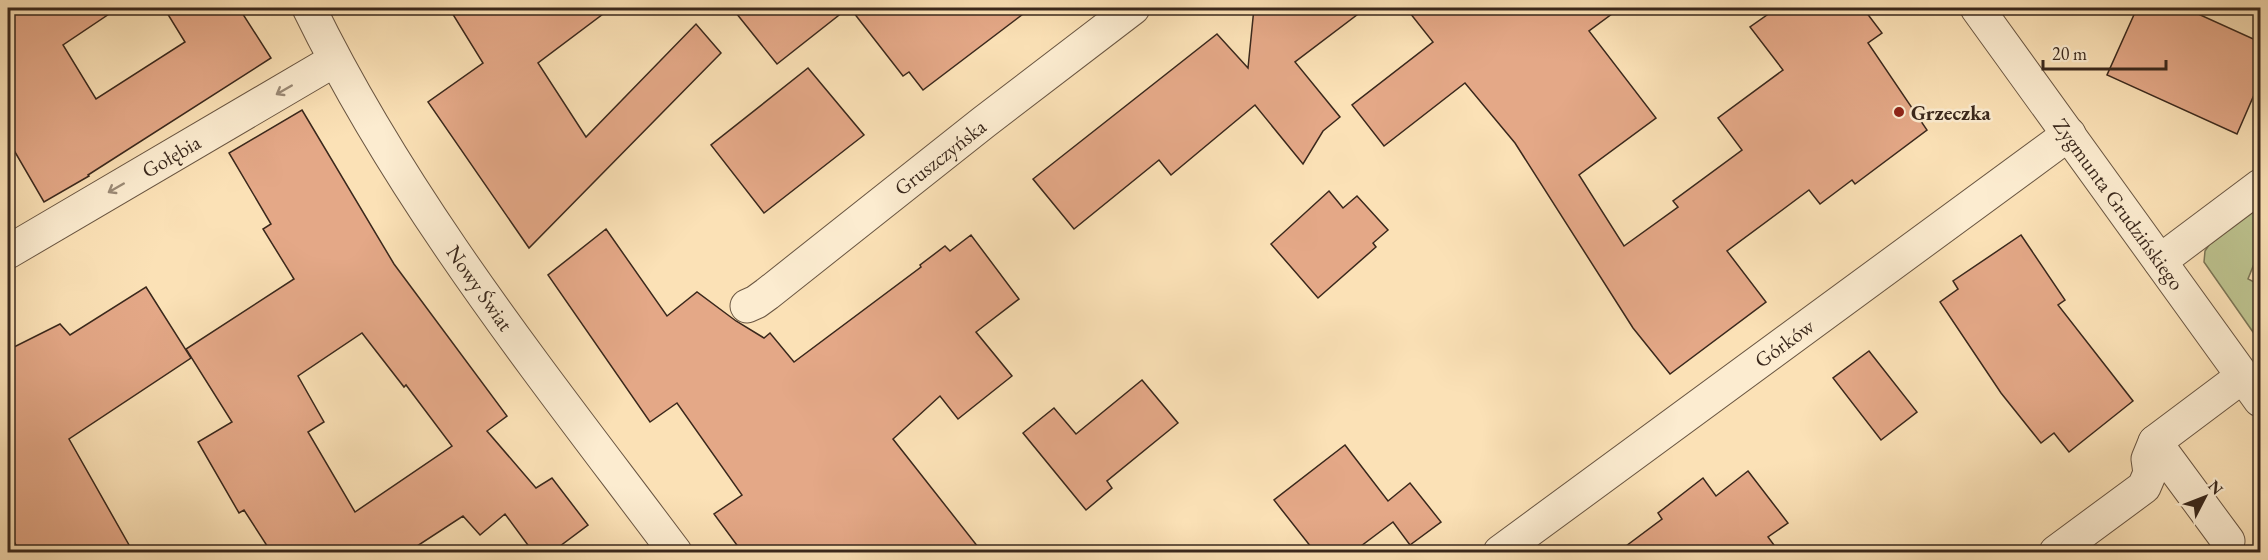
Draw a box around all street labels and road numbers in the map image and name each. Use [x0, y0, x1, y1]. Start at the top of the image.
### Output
street label: Gruszczyńska [889, 112, 992, 201]
street label: Zygmunta Grudzińskiego [2047, 113, 2191, 295]
street label: Gołębia [137, 128, 206, 184]
street label: Nowy Świat [441, 240, 520, 337]
street label: Górków [1749, 312, 1820, 374]

